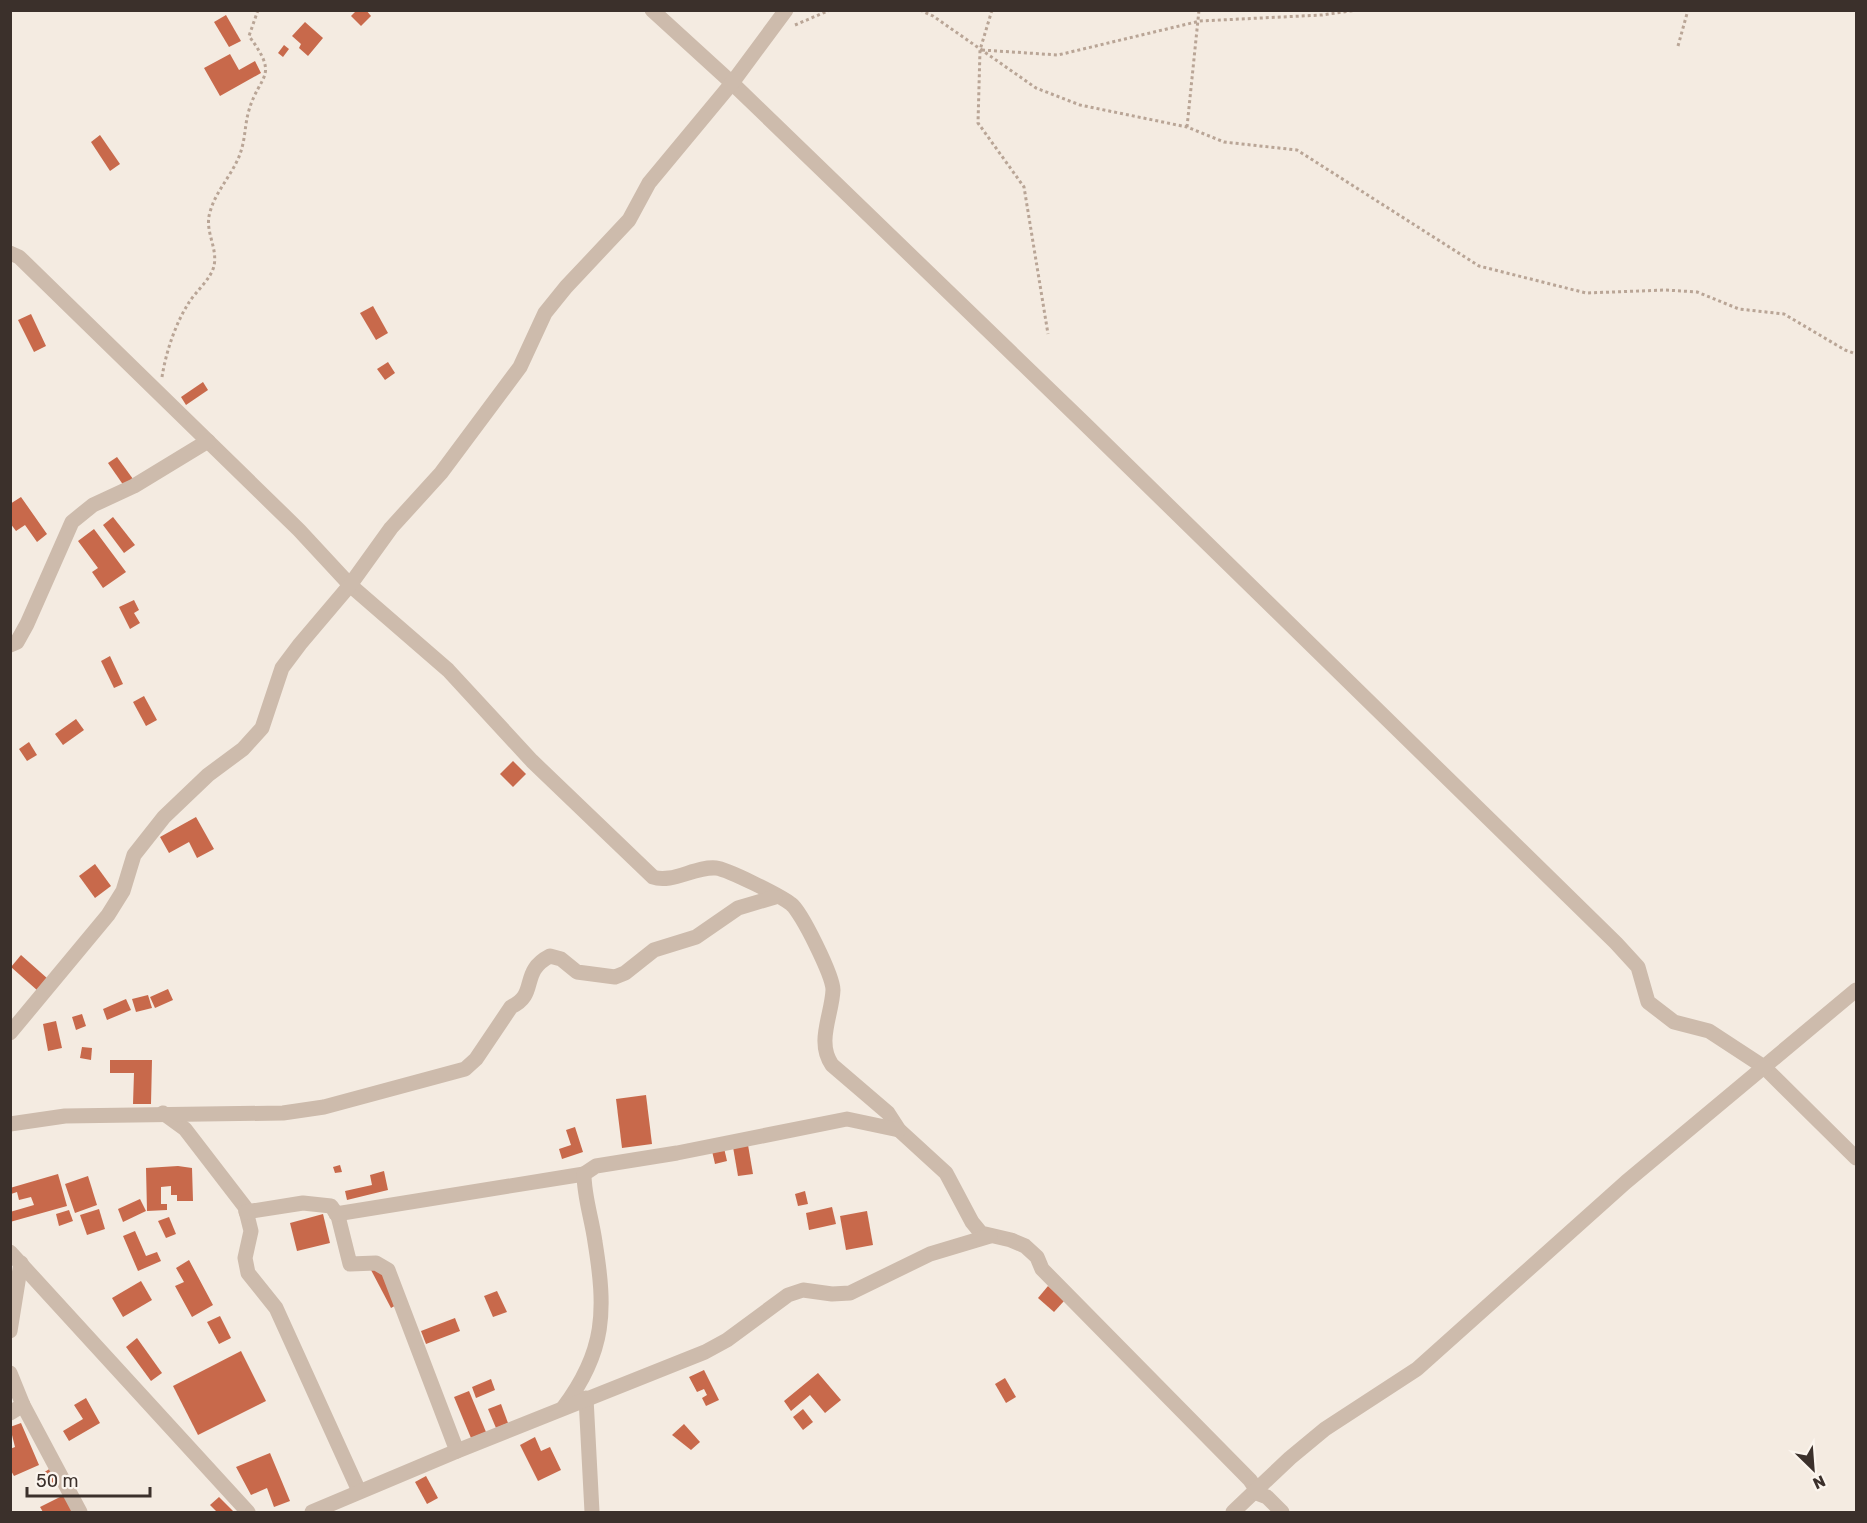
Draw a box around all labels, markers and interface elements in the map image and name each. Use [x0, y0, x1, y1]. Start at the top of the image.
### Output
north arrow [1783, 1439, 1843, 1499]
scale bar [27, 1460, 150, 1498]
text: 50 m [36, 1470, 79, 1492]
text: N [1810, 1471, 1828, 1493]

